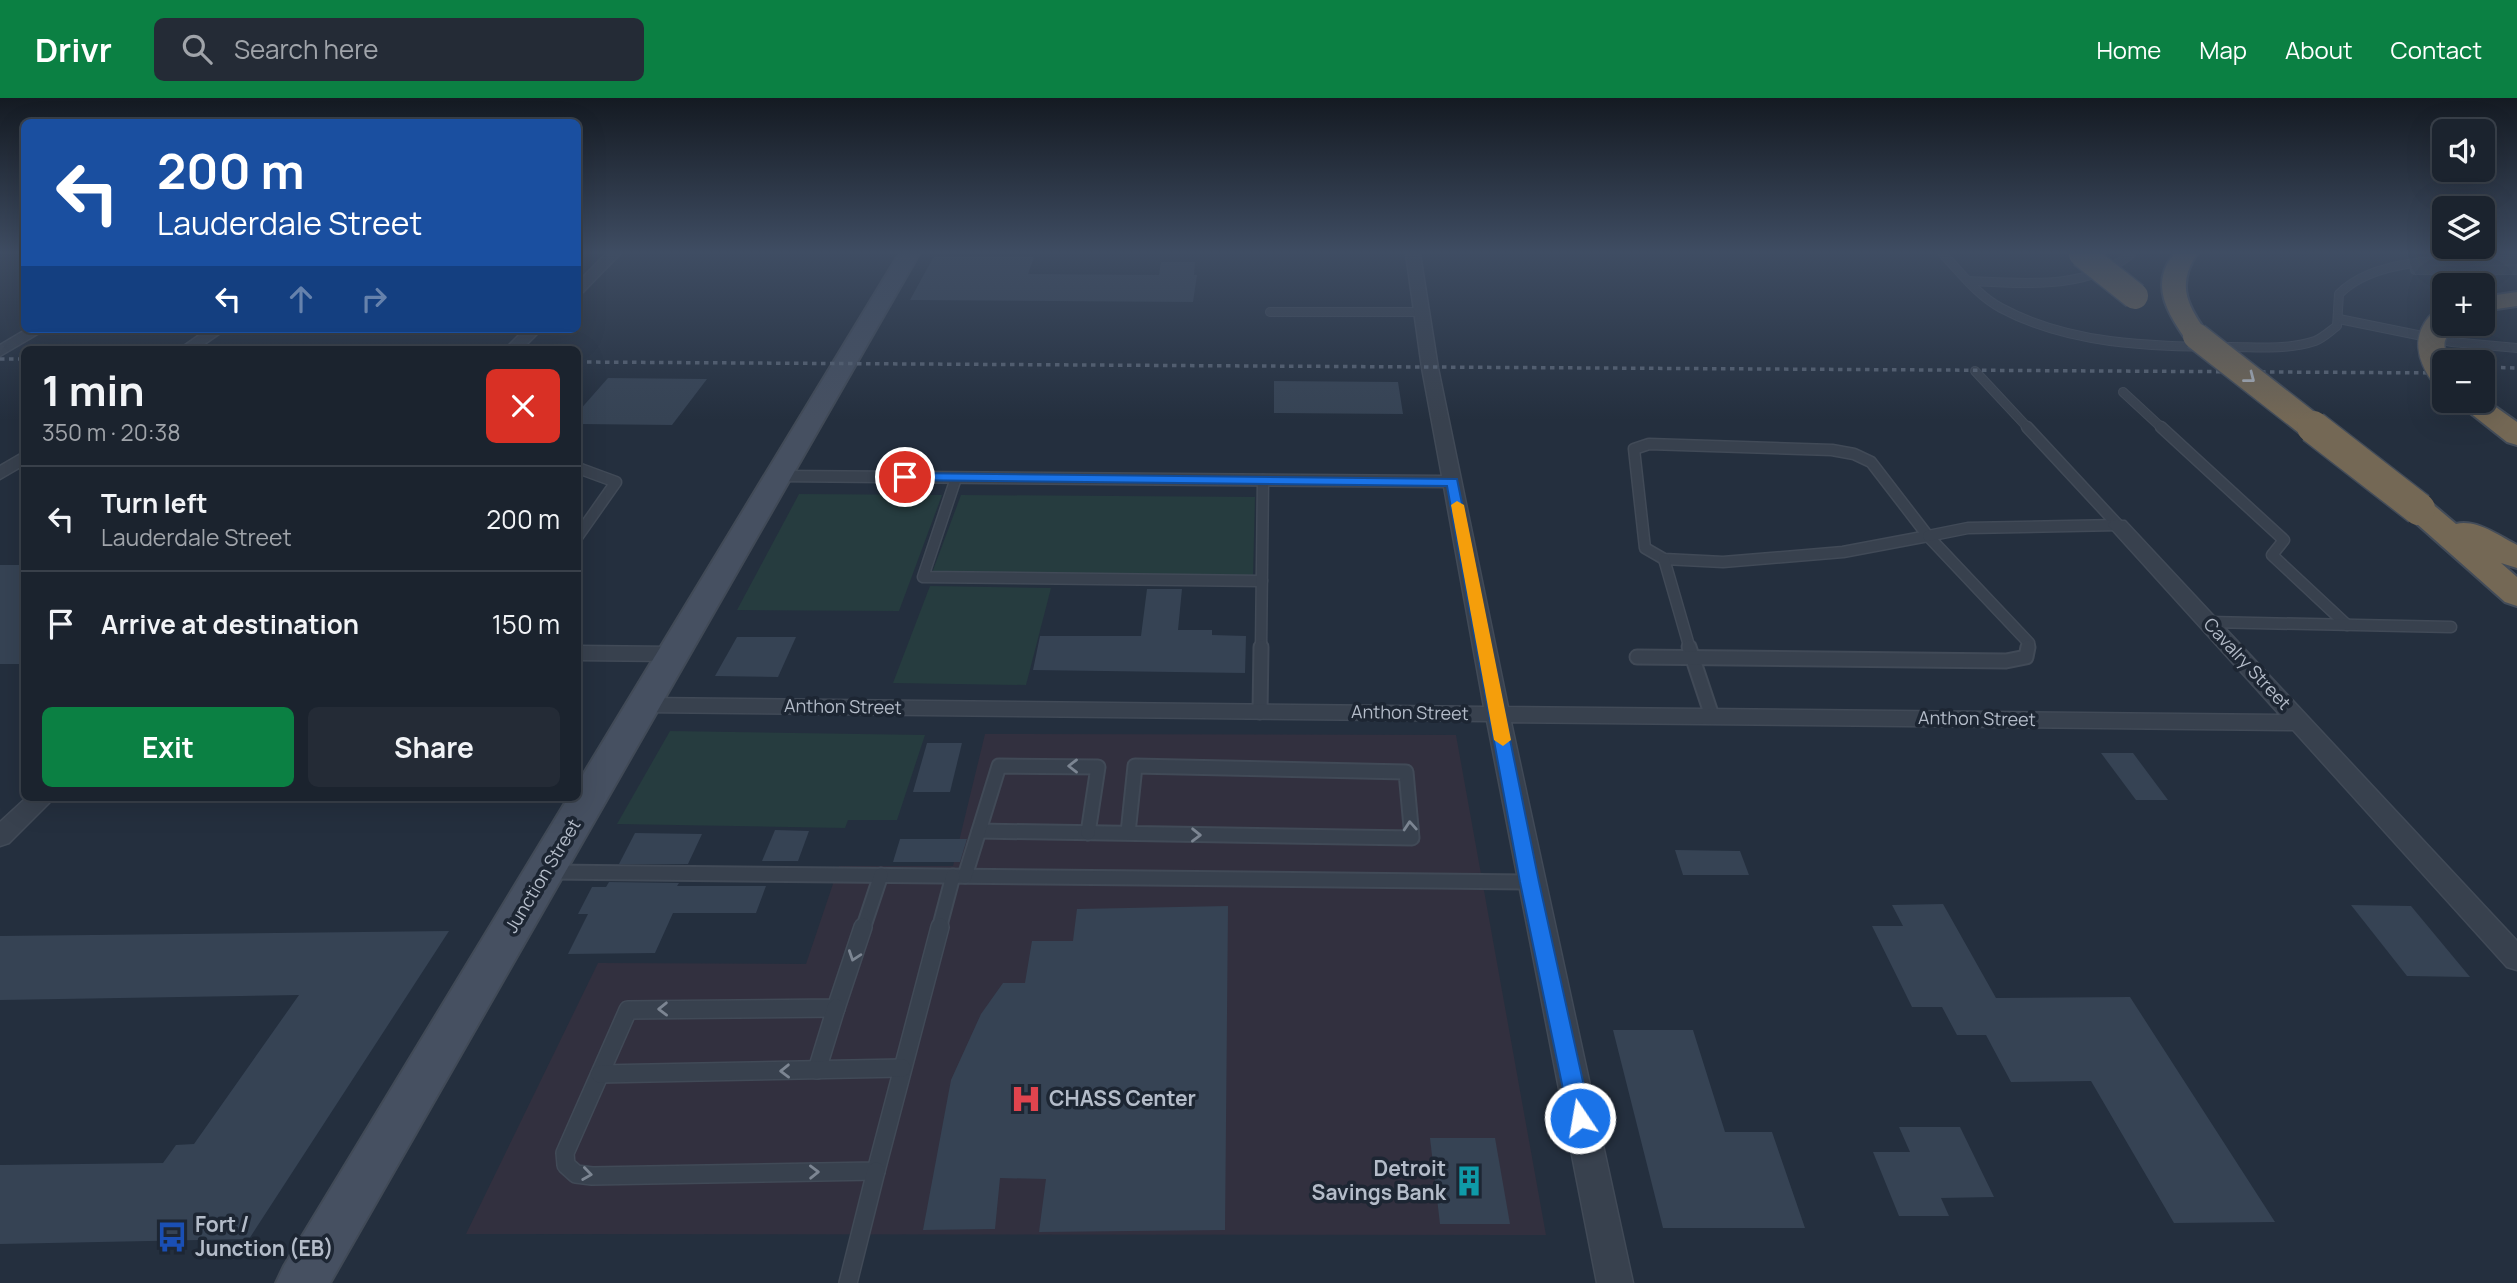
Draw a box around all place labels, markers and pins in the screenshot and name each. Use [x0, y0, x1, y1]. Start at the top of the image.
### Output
pin [875, 447, 935, 507]
hospital icon: CHASS Center [1009, 1082, 1043, 1116]
place label: CHASS Center [1049, 1084, 1196, 1112]
place label: Detroit Savings Bank [1312, 1154, 1447, 1206]
building icon: Detroit Savings Bank [1452, 1164, 1486, 1198]
place label: Fort / Junction (EB) [195, 1210, 334, 1262]
bus stop icon: Fort / Junction (EB) [155, 1220, 189, 1254]

